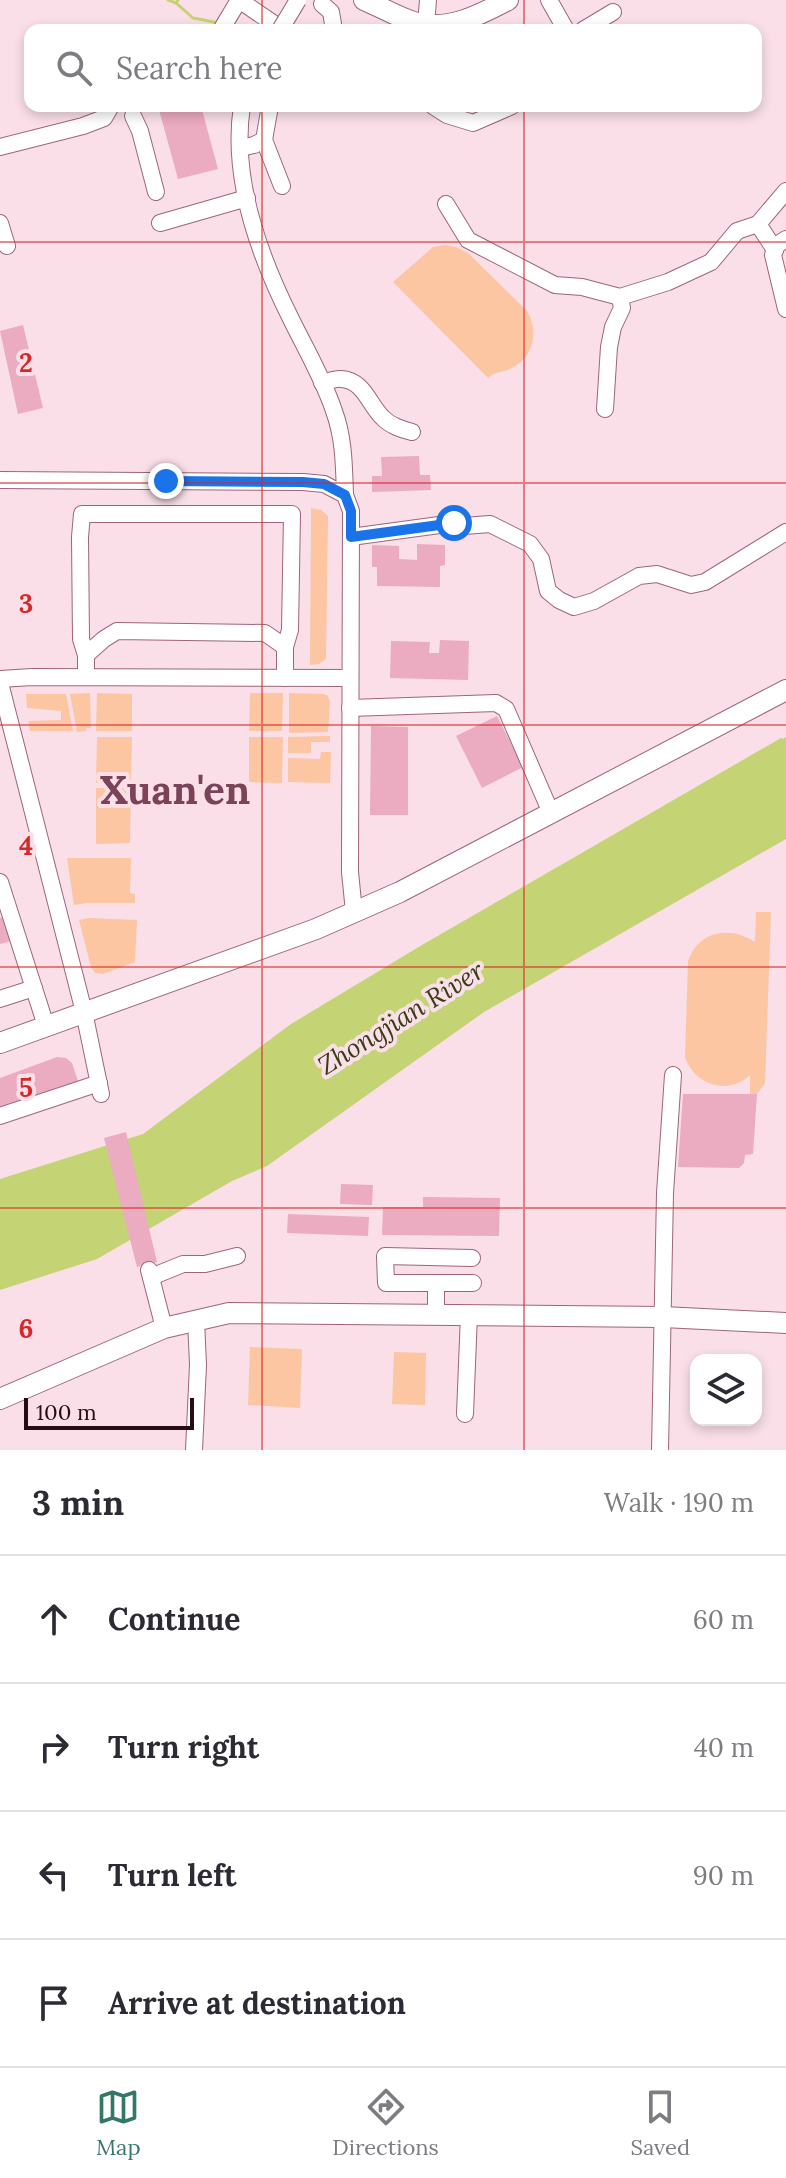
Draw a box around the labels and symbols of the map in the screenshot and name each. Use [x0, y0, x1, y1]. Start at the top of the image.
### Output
text: 2 [19, 346, 33, 379]
route end [148, 463, 184, 499]
route start [436, 505, 472, 541]
text: 3 [19, 587, 33, 620]
district label: Xuan'en [100, 764, 250, 815]
text: 4 [19, 829, 33, 862]
water label: Zhongjian River [312, 953, 490, 1082]
text: 5 [19, 1071, 33, 1104]
text: 6 [19, 1312, 33, 1345]
scale bar [24, 1394, 194, 1430]

